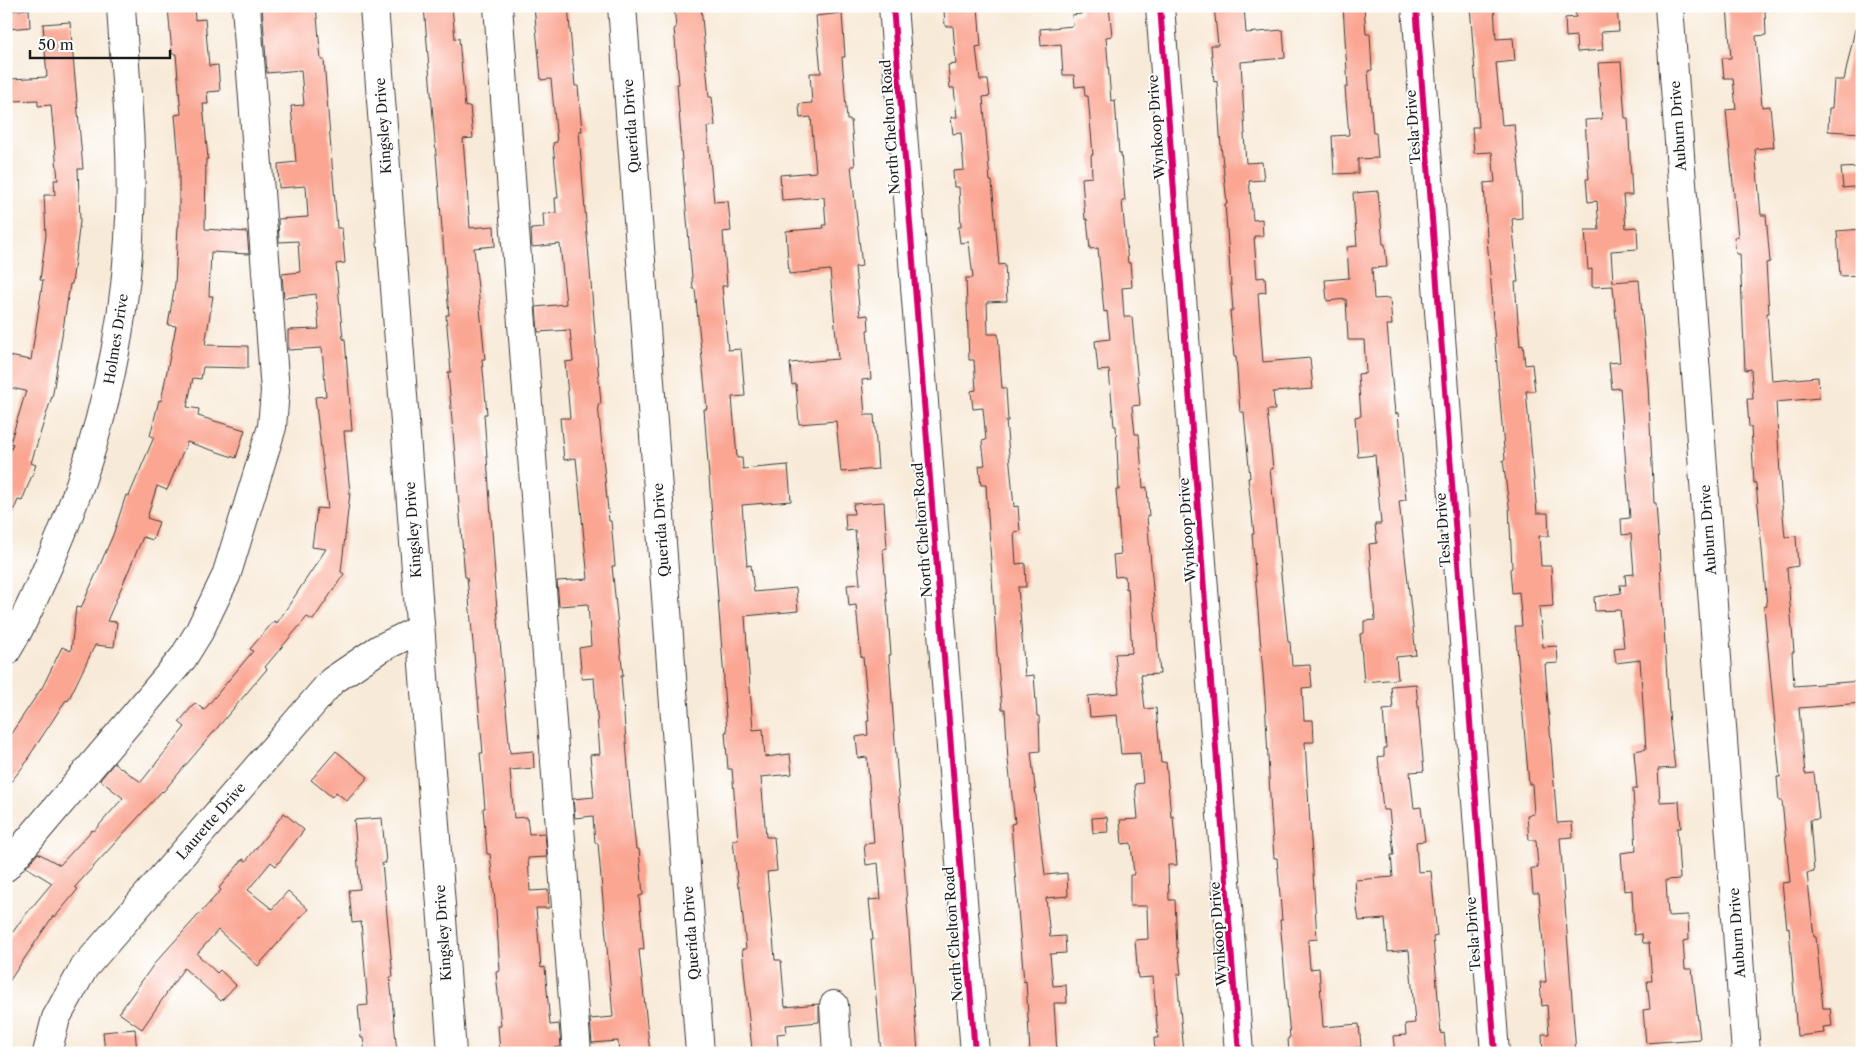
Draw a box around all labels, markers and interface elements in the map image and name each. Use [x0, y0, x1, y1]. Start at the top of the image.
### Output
scale bar [30, 28, 170, 60]
text: 50 m [38, 35, 74, 54]
street label: North Chelton Road [876, 58, 904, 195]
street label: Wynkoop Drive [1143, 74, 1169, 181]
street label: Kingsley Drive [371, 77, 395, 175]
street label: Querida Drive [619, 78, 643, 174]
street label: Auburn Drive [1666, 80, 1690, 173]
street label: Tesla Drive [1401, 89, 1425, 165]
street label: Holmes Drive [100, 292, 132, 386]
street label: North Chelton Road [908, 461, 936, 598]
street label: Wynkoop Drive [1174, 477, 1200, 584]
street label: Kingsley Drive [401, 481, 425, 579]
street label: Querida Drive [649, 482, 673, 578]
street label: Auburn Drive [1696, 484, 1720, 577]
street label: Tesla Drive [1431, 492, 1455, 568]
street label: Laurette Drive [173, 779, 250, 863]
street label: North Chelton Road [939, 865, 967, 1002]
street label: Wynkoop Drive [1205, 881, 1231, 988]
street label: Kingsley Drive [431, 884, 455, 982]
street label: Querida Drive [679, 885, 703, 981]
street label: Auburn Drive [1725, 887, 1749, 980]
street label: Tesla Drive [1461, 896, 1485, 972]

